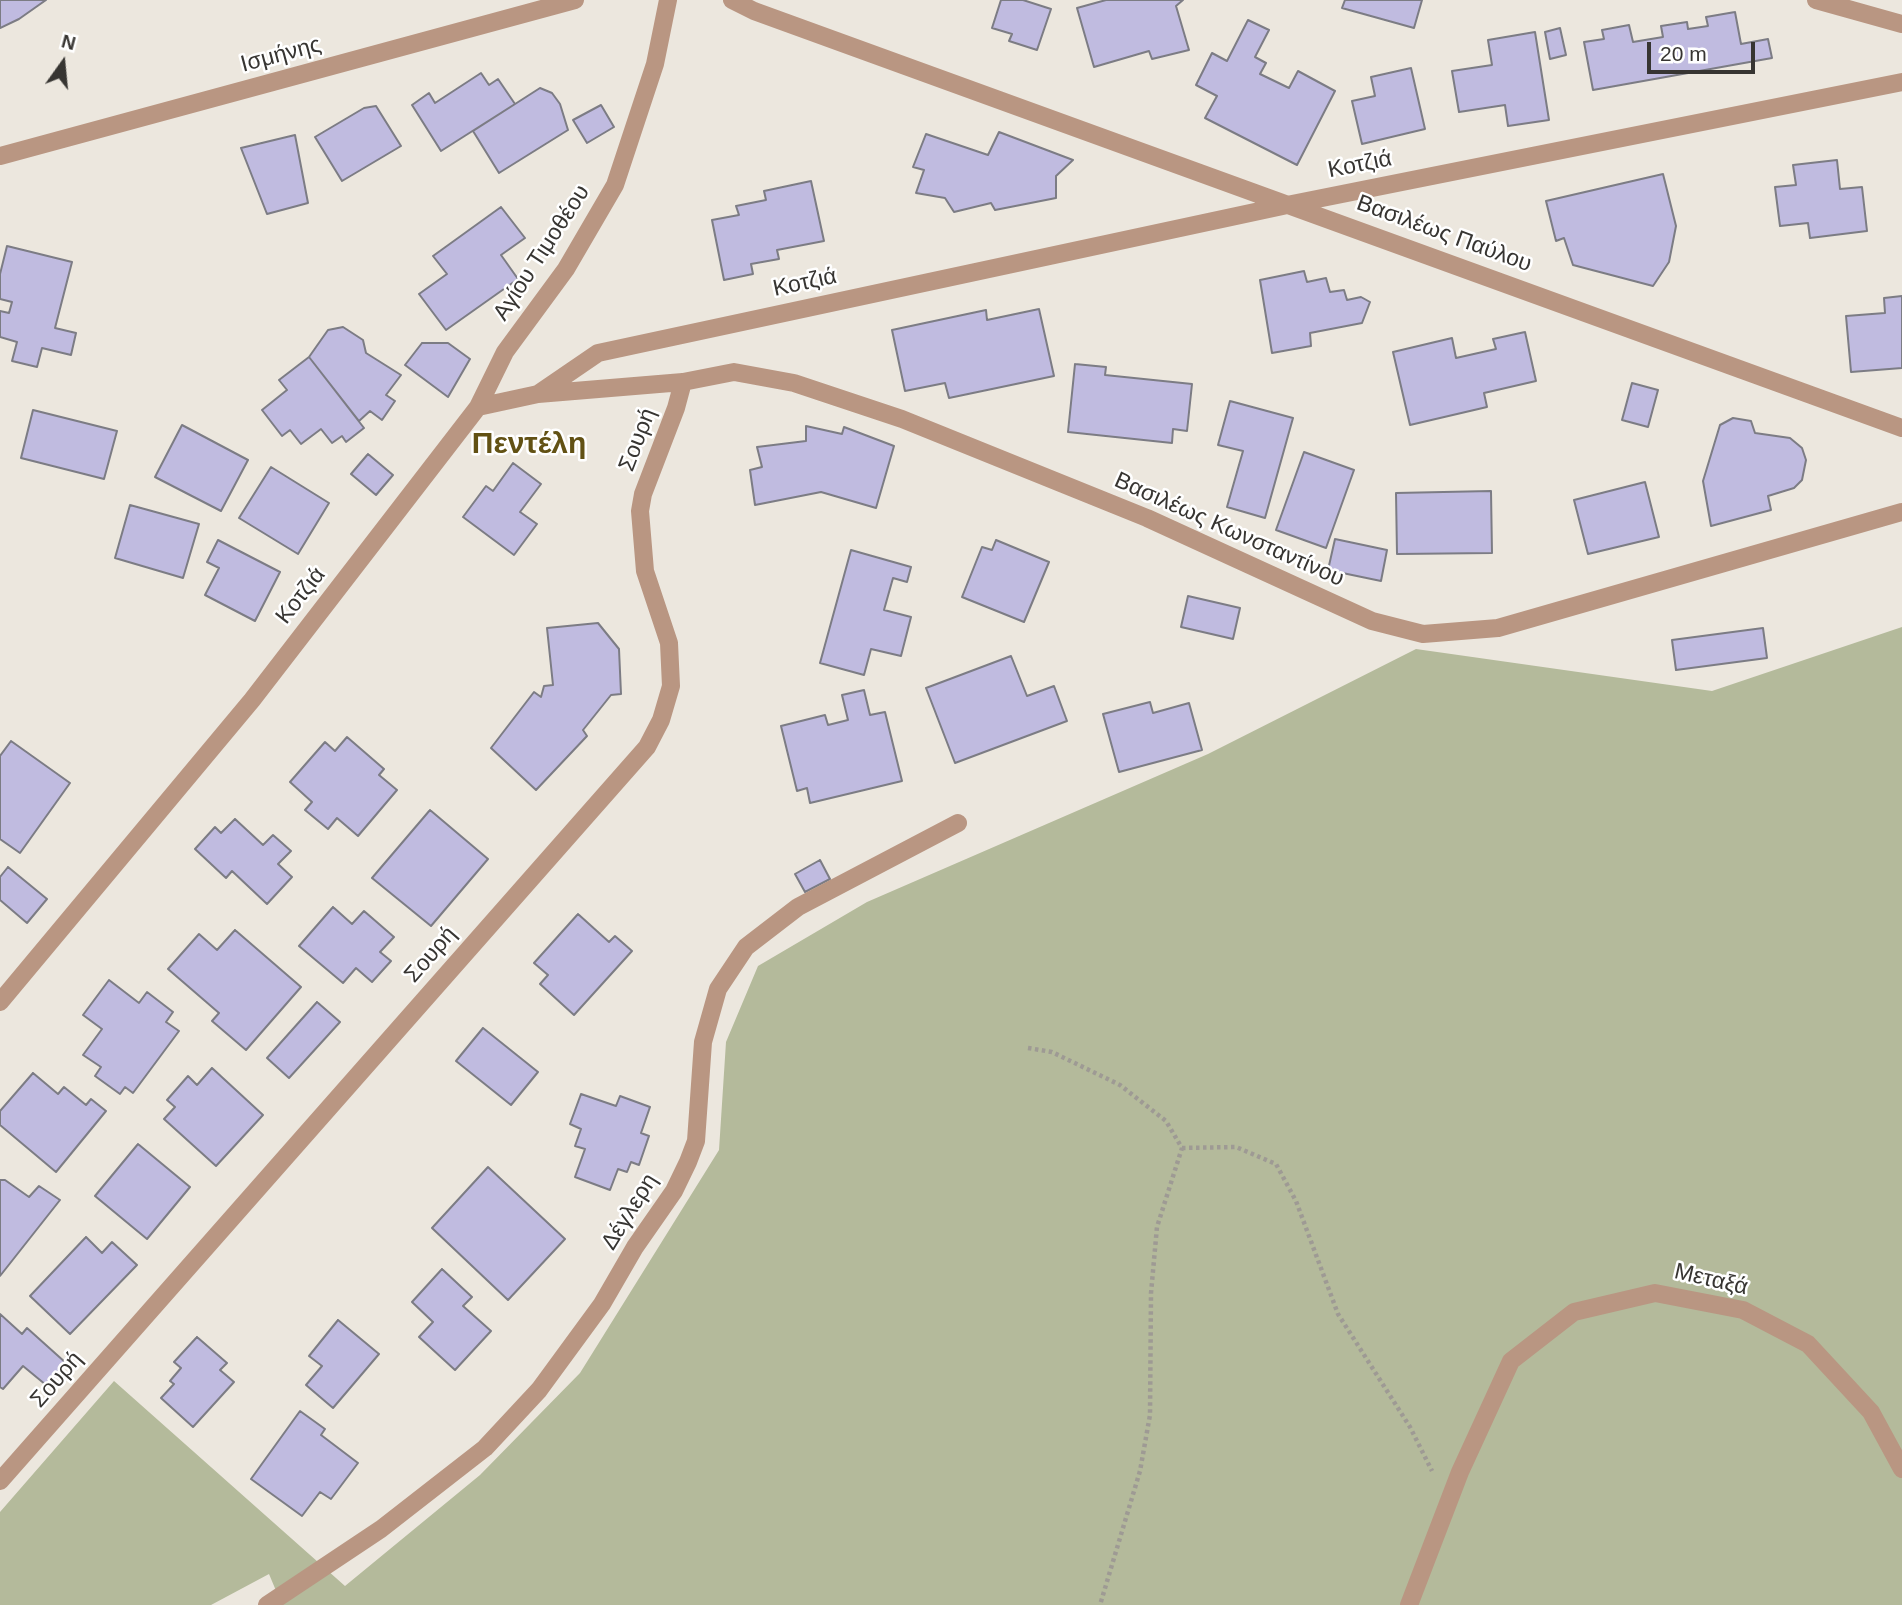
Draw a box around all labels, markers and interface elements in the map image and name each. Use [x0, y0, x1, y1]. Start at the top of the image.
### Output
north arrow [28, 28, 98, 98]
scale bar [1650, 28, 1758, 72]
text: N [59, 30, 78, 54]
street label: Ισμήνης [238, 31, 324, 79]
text: 20 m [1660, 42, 1707, 65]
street label: Κοτζιά [1326, 145, 1394, 185]
street label: Αγίου Τιμοθέου [488, 180, 596, 326]
street label: Βασιλέως Παύλου [1353, 190, 1535, 278]
street label: Κοτζιά [771, 263, 839, 303]
street label: Σουρή [613, 404, 663, 476]
district label: Πεντέλη [472, 427, 586, 463]
street label: Βασιλέως Κωνσταντίνου [1110, 467, 1348, 593]
street label: Κοτζιά [270, 562, 332, 630]
street label: Σουρή [399, 921, 463, 989]
street label: Δέγλερη [596, 1169, 664, 1255]
street label: Μεταξά [1672, 1258, 1750, 1302]
street label: Σουρή [25, 1346, 89, 1414]

